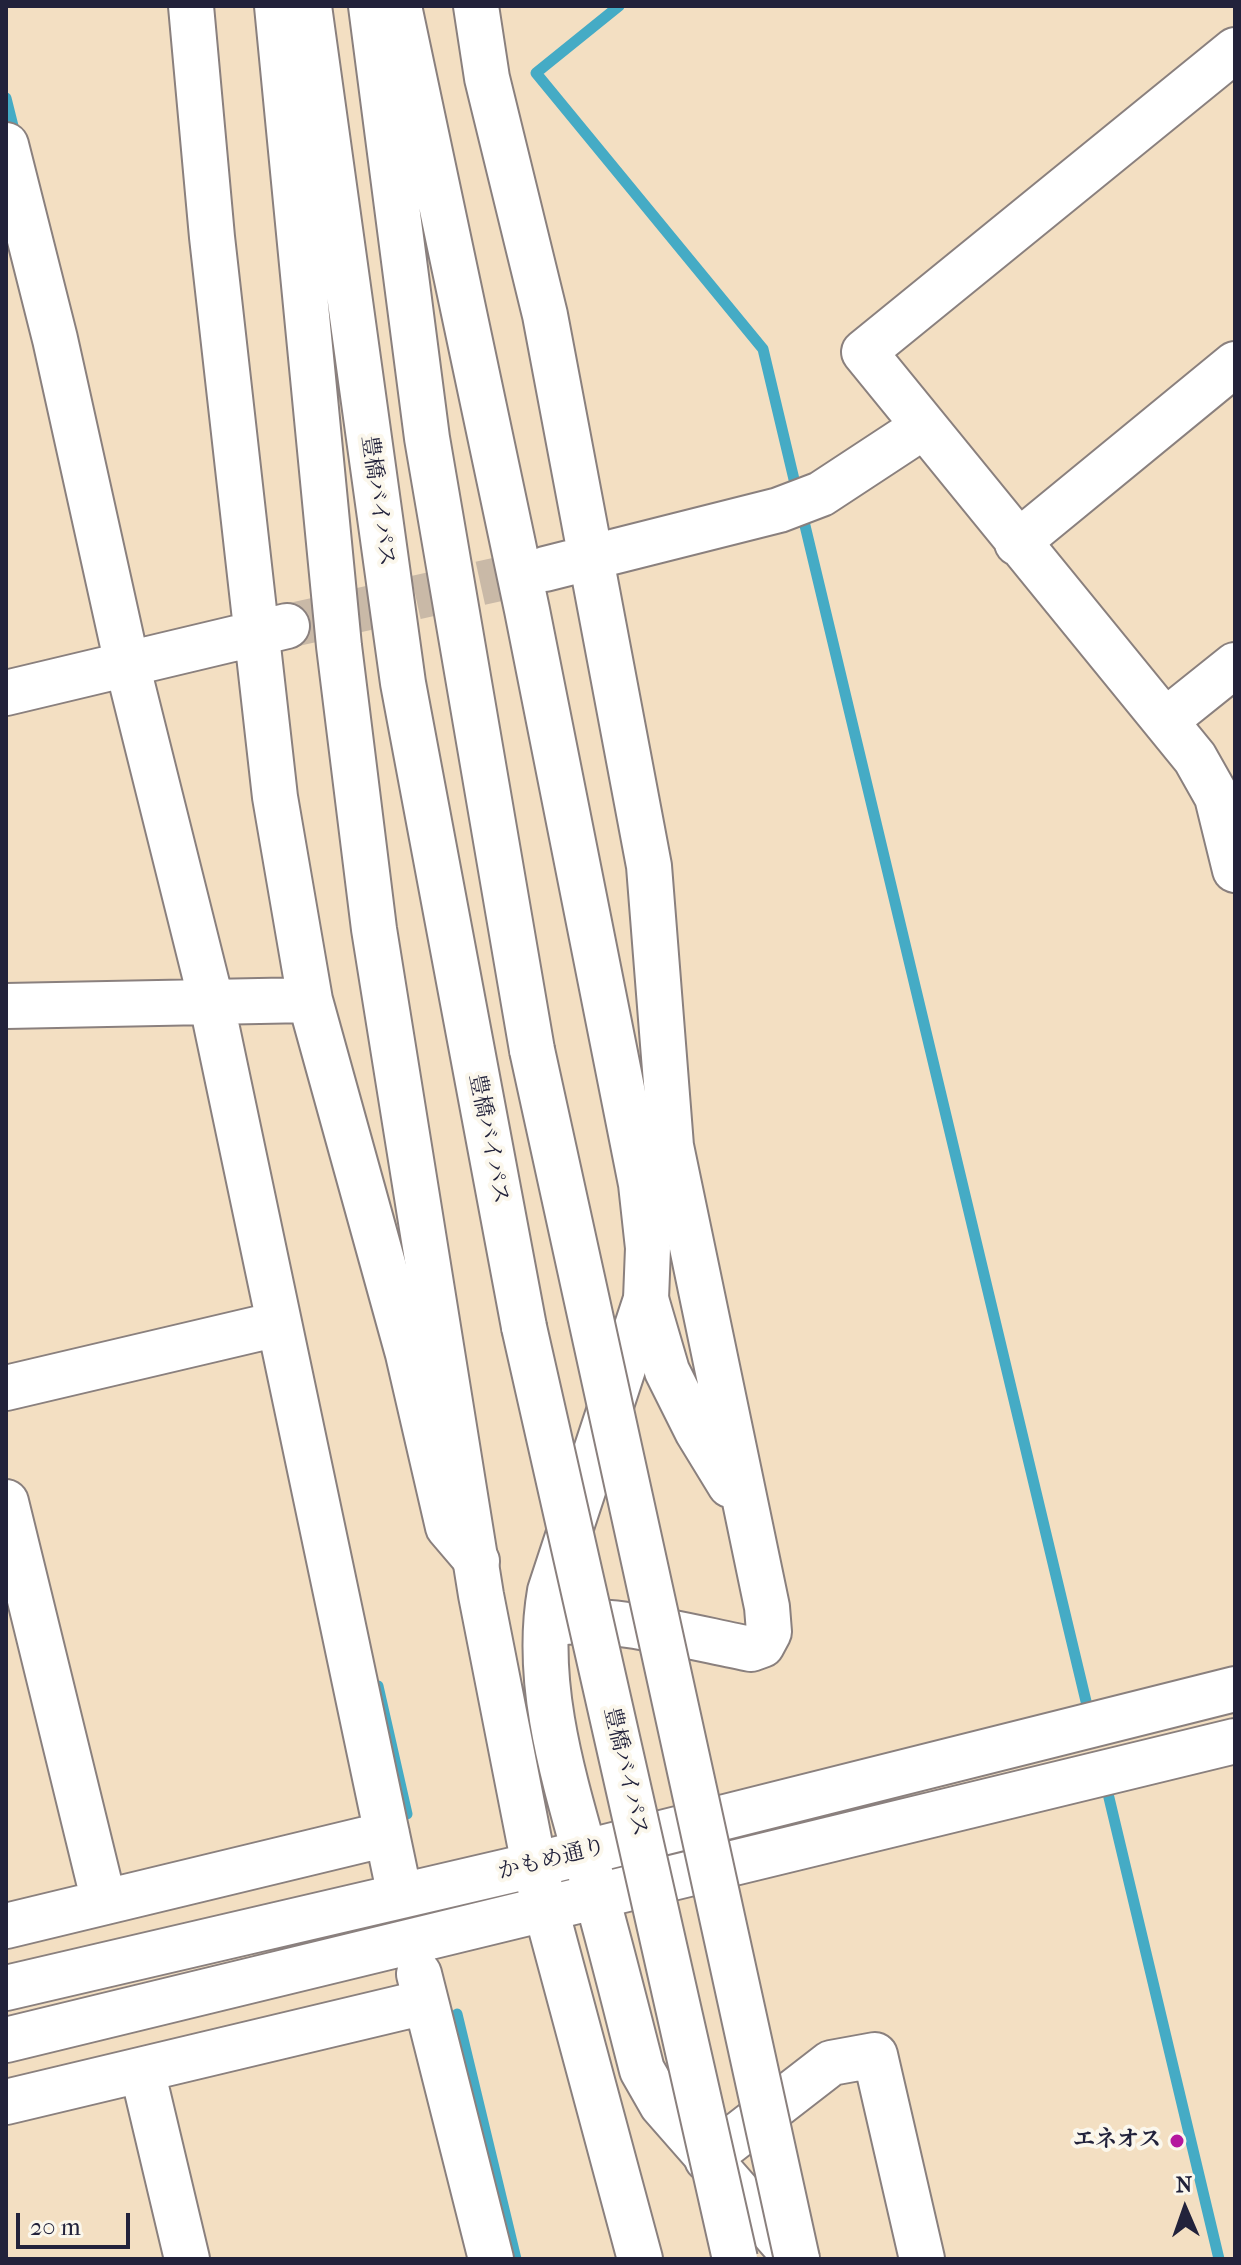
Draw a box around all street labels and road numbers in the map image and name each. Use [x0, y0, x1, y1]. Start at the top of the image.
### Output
street label: 豊橋バイパス [355, 434, 399, 568]
street label: 豊橋バイパス [462, 1072, 514, 1206]
street label: 豊橋バイパス [597, 1705, 653, 1839]
street label: かもめ通り [495, 1834, 609, 1886]

